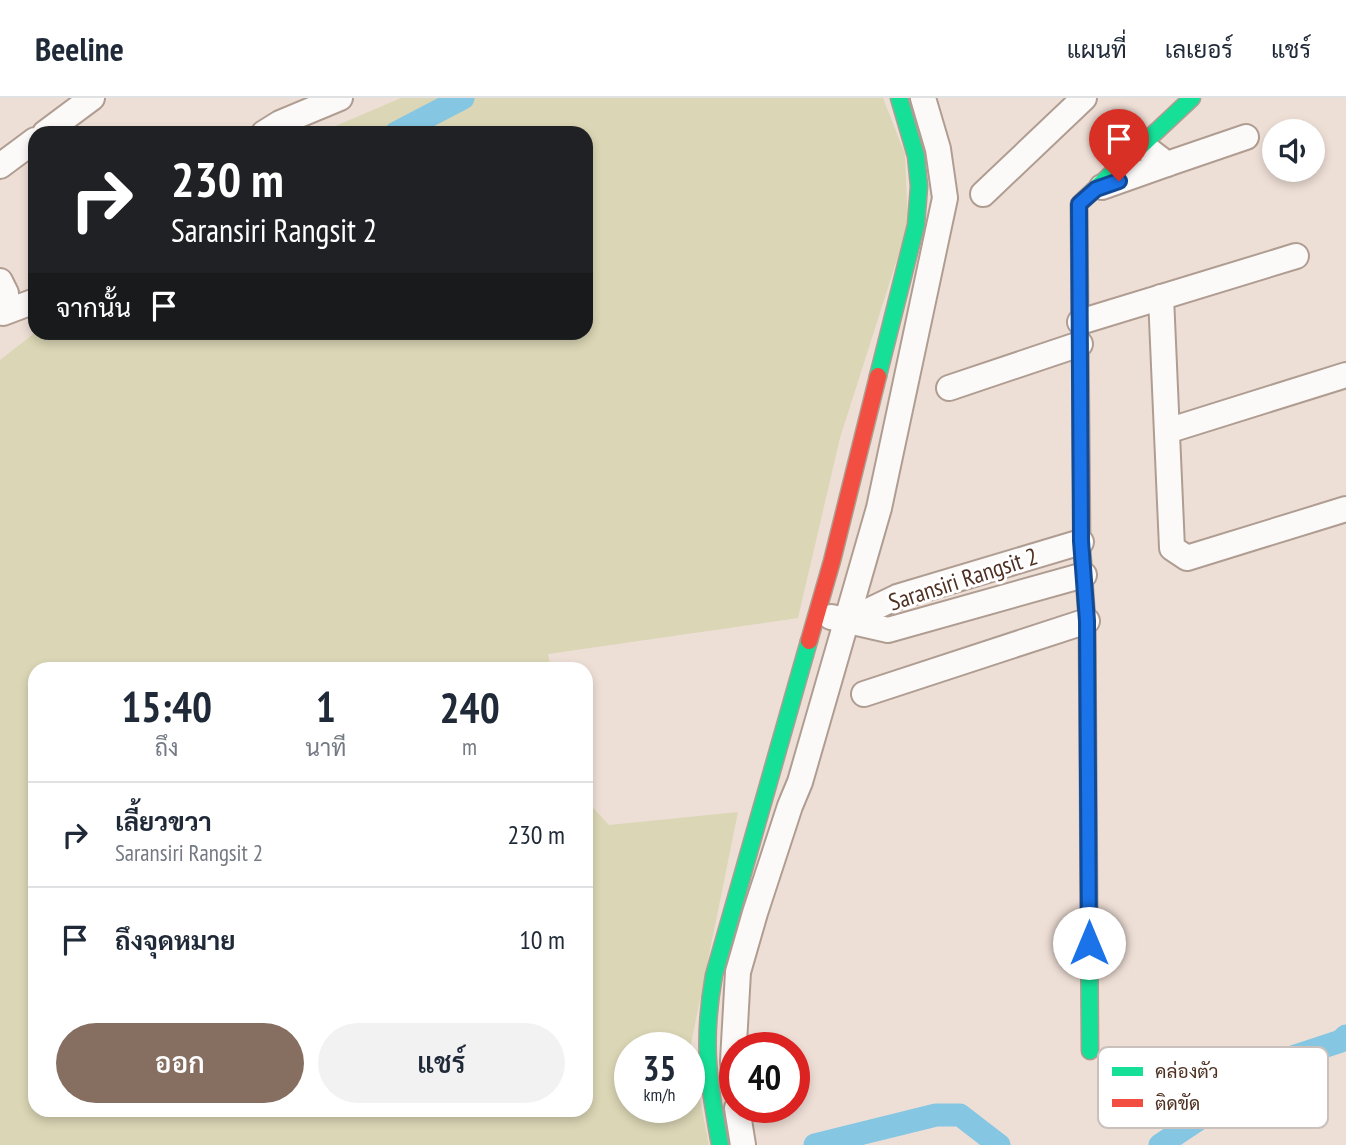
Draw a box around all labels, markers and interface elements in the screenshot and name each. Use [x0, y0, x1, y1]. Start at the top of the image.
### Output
text: Beeline [35, 27, 124, 70]
text: แผนที่ [1067, 34, 1127, 65]
text: เลเยอร์ [1165, 34, 1233, 65]
text: แชร์ [1271, 34, 1311, 65]
pin [1089, 109, 1149, 181]
map controls [1262, 119, 1325, 182]
button: sound [1262, 119, 1325, 182]
icon: arrive [1100, 120, 1138, 158]
text: 230 m [171, 147, 284, 211]
icon: right [56, 154, 147, 245]
text: Saransiri Rangsit 2 [171, 209, 377, 251]
icon: arrive [145, 287, 183, 325]
text: จากนั้น [56, 291, 131, 324]
street label: Saransiri Rangsit 2 [885, 540, 1041, 618]
text: 15:40 [121, 679, 212, 734]
text: 1 [316, 679, 336, 734]
text: 240 [439, 680, 500, 735]
text: m [462, 732, 477, 761]
text: ถึง [155, 733, 179, 762]
text: นาที [305, 733, 346, 762]
text: เลี้ยวขวา [115, 805, 212, 838]
icon: right [56, 816, 94, 854]
text: 230 m [507, 818, 565, 851]
text: Saransiri Rangsit 2 [115, 838, 263, 867]
position arrow [1052, 906, 1126, 980]
icon: arrive [56, 921, 94, 959]
text: 10 m [519, 923, 565, 956]
text: ถึงจุดหมาย [115, 924, 236, 957]
button: ออก [56, 1023, 304, 1103]
button: แชร์ [318, 1023, 565, 1103]
speed limit sign: 40 [719, 1032, 810, 1123]
text: 35 [643, 1045, 676, 1091]
legend [1098, 1047, 1328, 1128]
text: คล่องตัว [1155, 1059, 1219, 1083]
text: km/h [644, 1083, 675, 1106]
text: ติดขัด [1155, 1091, 1200, 1115]

